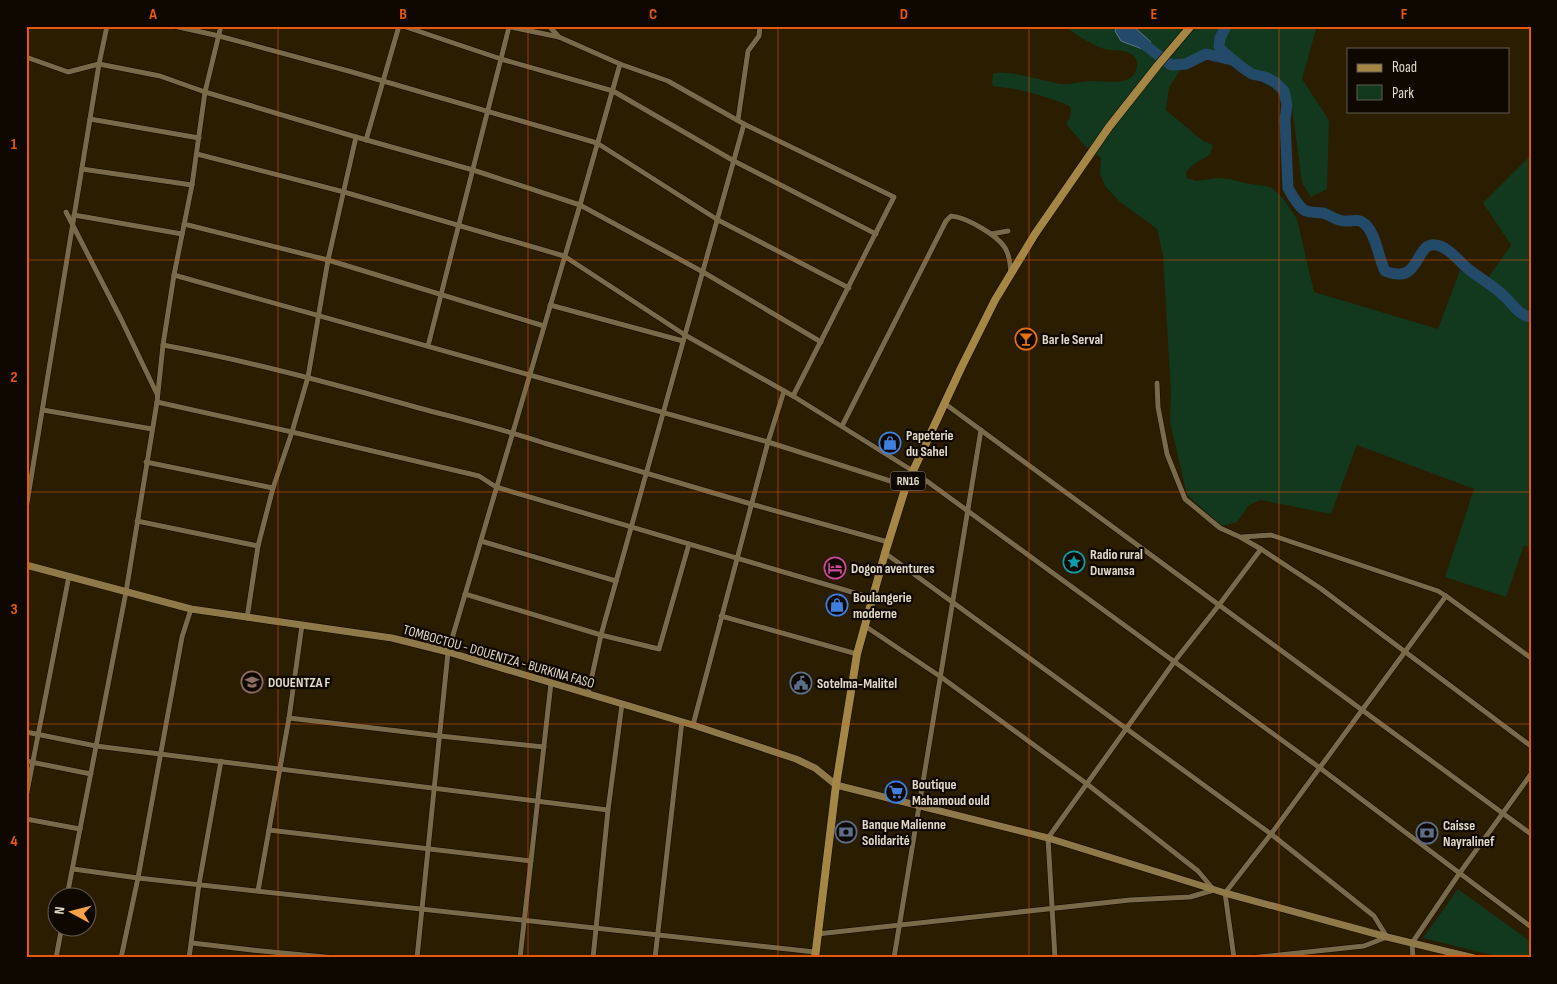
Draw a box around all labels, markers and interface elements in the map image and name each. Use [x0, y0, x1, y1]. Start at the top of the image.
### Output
text: A [148, 5, 157, 24]
text: B [399, 5, 407, 24]
text: C [649, 5, 657, 24]
text: D [900, 5, 908, 24]
text: E [1151, 5, 1158, 24]
text: F [1401, 5, 1408, 24]
legend [1347, 48, 1510, 112]
text: Road [1392, 58, 1417, 77]
text: Park [1392, 84, 1414, 103]
text: 1 [11, 135, 18, 154]
bar icon: Bar le Serval [1014, 327, 1038, 351]
place label: Bar le Serval [1042, 331, 1103, 348]
text: 2 [10, 368, 18, 387]
place label: Papeterie du Sahel [906, 427, 954, 460]
shop icon: Papeterie du Sahel [878, 431, 902, 455]
road number: RN16 [890, 472, 926, 491]
place label: Radio rural Duwansa [1090, 546, 1143, 579]
place icon: Radio rural Duwansa [1062, 550, 1086, 574]
hotel icon: Dogon aventures [823, 556, 847, 580]
place label: Dogon aventures [851, 560, 935, 577]
place label: Boulangerie moderne [853, 589, 912, 622]
shop icon: Boulangerie moderne [825, 593, 849, 617]
text: 3 [10, 600, 18, 619]
street label: TOMBOCTOU - DOUENTZA - BURKINA FASO [401, 621, 597, 692]
school or university icon: DOUENTZA F [240, 670, 264, 694]
public building icon: Sotelma-Malitel [789, 671, 813, 695]
place label: DOUENTZA F [268, 674, 331, 691]
place label: Sotelma-Malitel [817, 675, 897, 692]
place label: Boutique Mahamoud ould [912, 776, 990, 809]
supermarket icon: Boutique Mahamoud ould [884, 780, 908, 804]
place label: Banque Malienne Solidarité [862, 816, 946, 849]
place label: Caisse Nayralinef [1443, 817, 1495, 850]
bank icon: Banque Malienne Solidarité [834, 820, 858, 844]
bank icon: Caisse Nayralinef [1415, 821, 1439, 845]
text: 4 [10, 832, 18, 851]
north arrow [48, 886, 98, 936]
text: N [51, 906, 68, 915]

